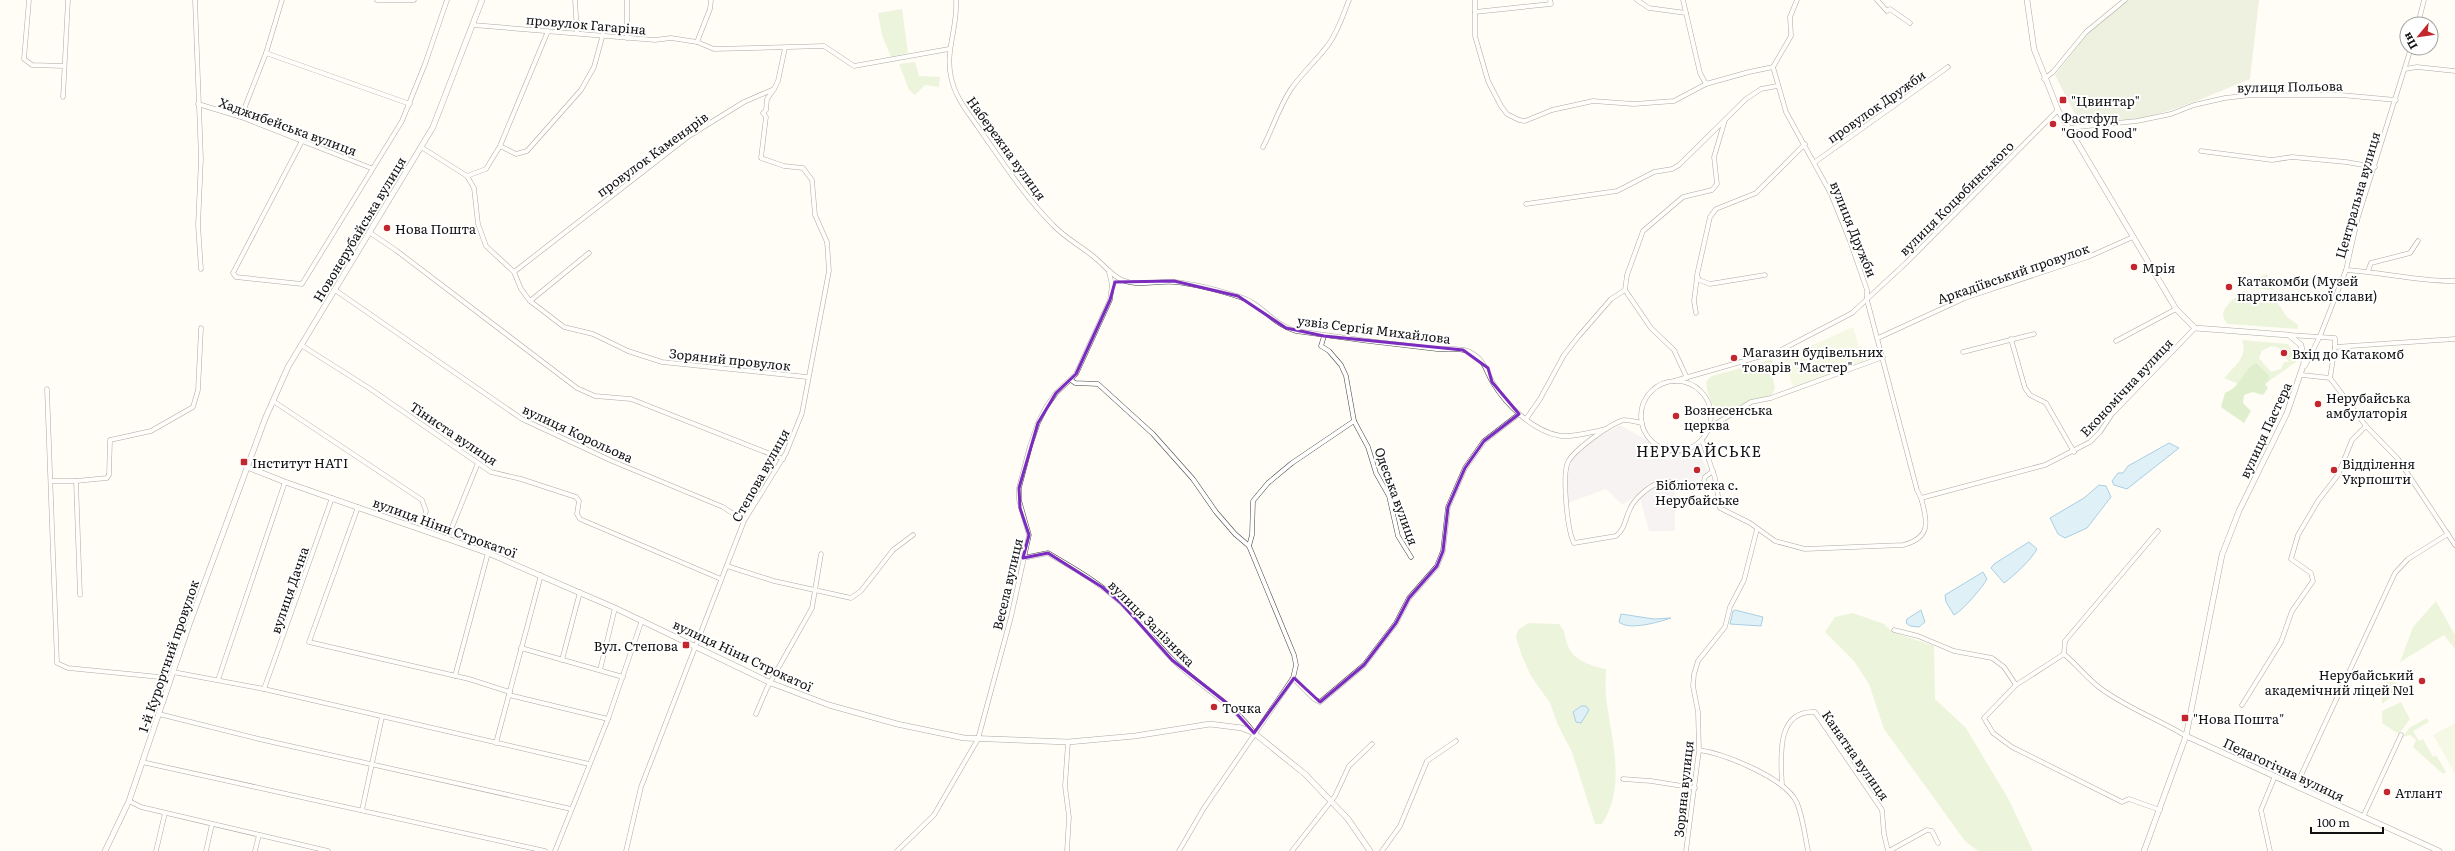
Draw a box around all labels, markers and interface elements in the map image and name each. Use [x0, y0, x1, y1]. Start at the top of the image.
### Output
street label: провулок Гагаріна [525, 9, 647, 39]
north arrow [2399, 16, 2439, 56]
text: Пн [2398, 30, 2421, 53]
street label: провулок Дружби [1823, 65, 1929, 147]
street label: вулиця Польова [2237, 76, 2343, 96]
place label: "Цвинтар" [2071, 91, 2140, 110]
street label: Хаджибейська вулиця [216, 92, 360, 160]
street label: Набережна вулиця [963, 92, 1051, 204]
marker: "Цвинтар" [2058, 95, 2068, 105]
street label: провулок Каменярів [592, 107, 712, 201]
place label: Фастфуд "Good Food" [2061, 108, 2137, 142]
marker: Фастфуд "Good Food" [2048, 119, 2058, 129]
street label: Центральна вулиця [2330, 129, 2384, 261]
street label: вулиця Коцюбинського [1894, 136, 2018, 260]
street label: Новонерубайська вулиця [308, 153, 410, 305]
street label: вулиця Дружби [1826, 178, 1882, 280]
place label: Нова Пошта [395, 219, 476, 238]
marker: Нова Пошта [382, 223, 392, 233]
street label: Аркадіївський провулок [1934, 238, 2092, 308]
place label: Мрія [2142, 258, 2175, 277]
marker: Мрія [2129, 262, 2139, 272]
place label: Катакомби (Музей партизанської слави) [2237, 271, 2377, 305]
marker: Катакомби (Музей партизанської слави) [2224, 282, 2234, 292]
street label: узвіз Сергія Михайлова [1296, 310, 1452, 348]
street label: Економічна вулиця [2075, 333, 2177, 441]
place label: Магазин будівельних товарів "Мастер" [1742, 342, 1884, 376]
street label: Зоряний провулок [668, 343, 792, 375]
place label: Вхід до Катакомб [2292, 344, 2404, 363]
marker: Вхід до Катакомб [2279, 348, 2289, 358]
marker: Магазин будівельних товарів "Мастер" [1729, 353, 1739, 363]
street label: вулиця Пастера [2234, 379, 2296, 481]
place label: Нерубайська амбулаторія [2326, 388, 2411, 422]
street label: Тіниста вулиця [406, 396, 502, 470]
street label: вулиця Корольова [520, 399, 636, 467]
marker: Нерубайська амбулаторія [2313, 399, 2323, 409]
place label: Вознесенська церква [1684, 400, 1773, 434]
marker: Вознесенська церква [1671, 411, 1681, 421]
street label: Степова вулиця [726, 425, 794, 525]
district label: НЕРУБАЙСЬКЕ [1636, 439, 1762, 462]
street label: Одеська вулиця [1370, 444, 1424, 548]
place label: Інститут НАТІ [252, 453, 348, 472]
place label: Відділення Укрпошти [2342, 454, 2415, 488]
marker: Інститут НАТІ [239, 457, 249, 467]
marker: Бібліотека с. Нерубайське [1692, 465, 1702, 475]
marker: Відділення Укрпошти [2329, 465, 2339, 475]
place label: Бібліотека с. Нерубайське [1655, 475, 1739, 509]
street label: вулиця Ніни Строкатої [370, 492, 520, 562]
street label: Весела вулиця [987, 536, 1027, 632]
street label: вулиця Дачна [265, 544, 313, 636]
street label: вулиця Залізняка [1104, 575, 1200, 671]
street label: 1-й Курортний провулок [133, 577, 203, 735]
street label: вулиця Ніни Строкатої [670, 614, 817, 696]
place label: Вул. Степова [594, 636, 678, 655]
marker: Вул. Степова [681, 640, 691, 650]
place label: Нерубайський академічний ліцей №1 [2265, 665, 2414, 699]
marker: Нерубайський академічний ліцей №1 [2417, 676, 2427, 686]
place label: Точка [1222, 698, 1261, 717]
marker: Точка [1209, 702, 1219, 712]
street label: Канатна вулиця [1818, 706, 1894, 804]
place label: "Нова Пошта" [2193, 709, 2284, 728]
marker: "Нова Пошта" [2180, 713, 2190, 723]
street label: Педагогічна вулиця [2220, 733, 2348, 806]
street label: Зоряна вулиця [1668, 740, 1698, 838]
place label: Атлант [2395, 783, 2443, 802]
marker: Атлант [2382, 787, 2392, 797]
scale bar [2311, 809, 2383, 835]
text: 100 m [2317, 813, 2350, 831]

